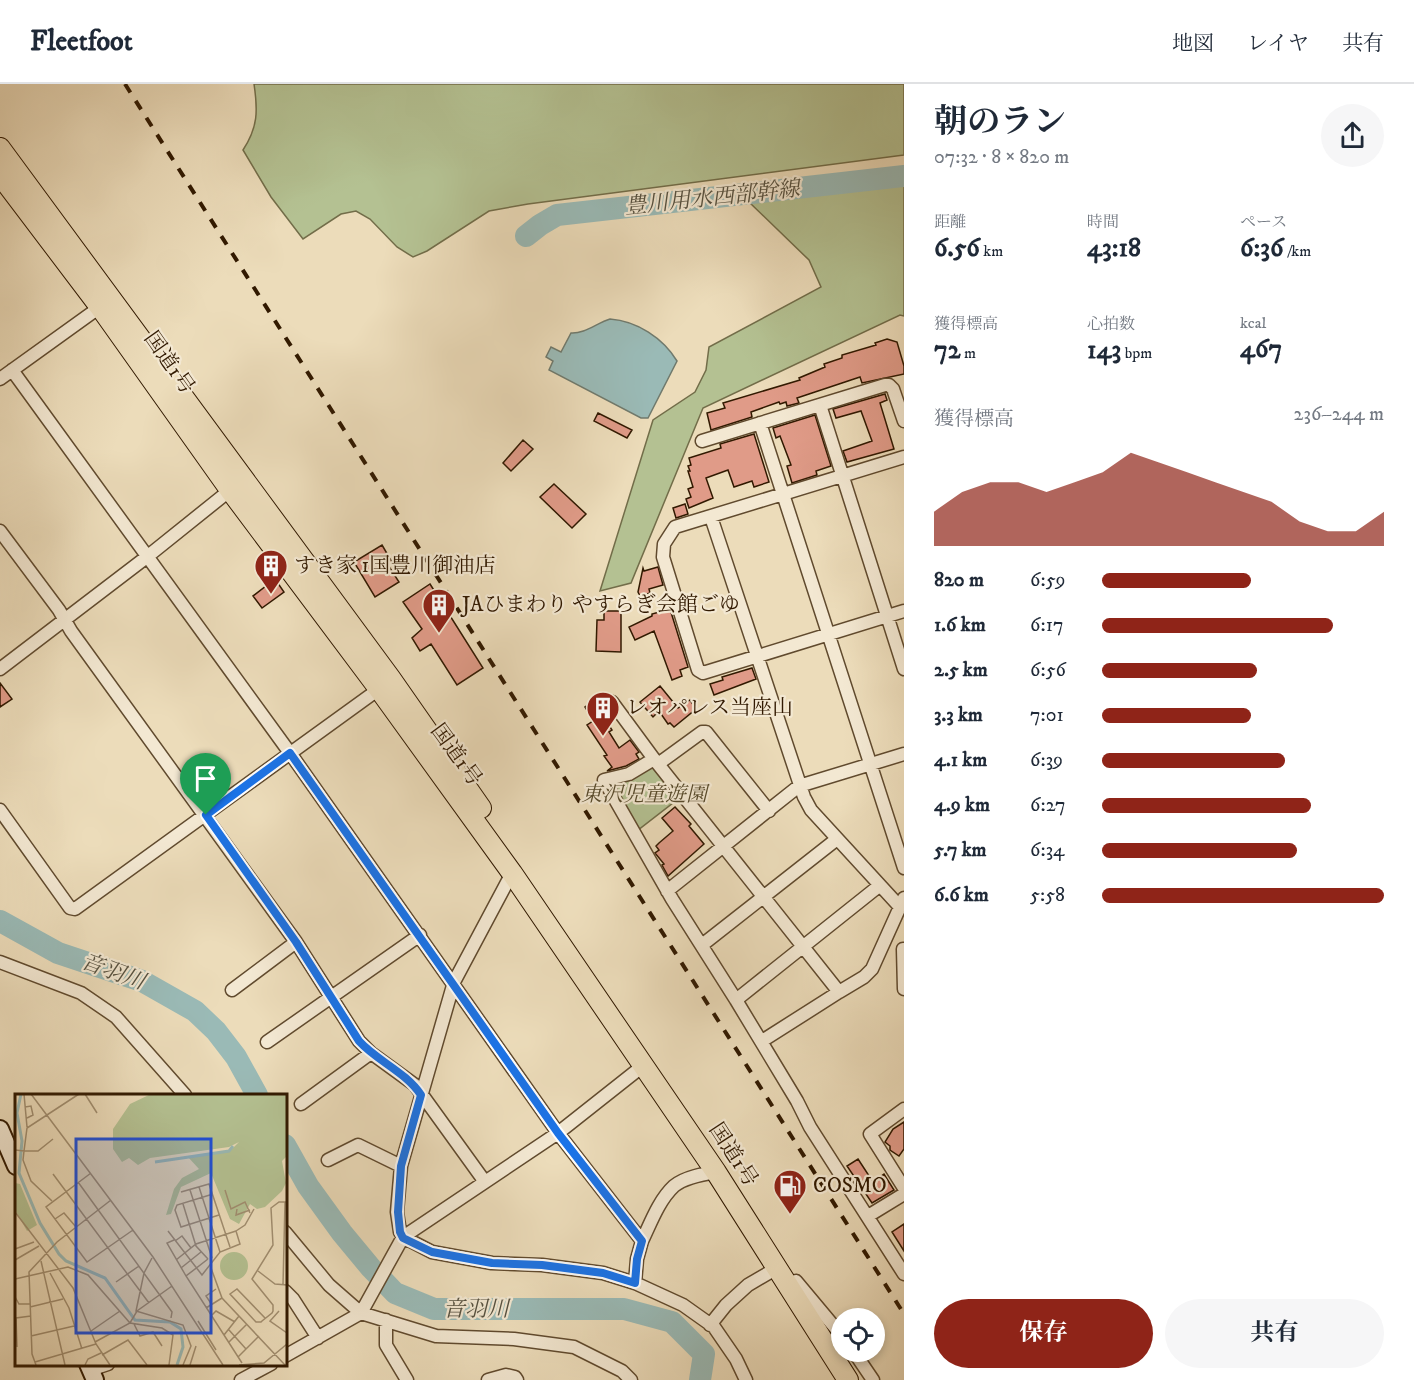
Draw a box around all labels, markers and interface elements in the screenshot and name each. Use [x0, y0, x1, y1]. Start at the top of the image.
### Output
text: Fleetfoot [30, 24, 133, 59]
text: 地図 [1172, 31, 1214, 57]
text: レイヤ [1247, 31, 1309, 57]
text: 共有 [1342, 31, 1384, 57]
text: 朝のラン [934, 102, 1066, 143]
button: share [1321, 104, 1384, 167]
text: 07:32 · 8 × 820 m [934, 145, 1069, 170]
water label: 豊川用水西部幹線 [623, 175, 804, 221]
text: 距離 [934, 212, 966, 232]
text: 時間 [1087, 212, 1119, 232]
text: ペース [1240, 212, 1287, 232]
text: 6.56 [934, 232, 980, 265]
text: 43:18 [1087, 232, 1141, 265]
text: 6:36 [1240, 232, 1284, 265]
text: km [980, 241, 1003, 261]
text: /km [1284, 241, 1311, 261]
text: kcal [1240, 313, 1266, 333]
text: 獲得標高 [934, 314, 998, 334]
text: 心拍数 [1087, 314, 1135, 334]
street label: 国道1号 [138, 327, 200, 399]
text: 467 [1240, 333, 1282, 366]
text: 72 [934, 334, 960, 367]
text: 143 [1087, 334, 1121, 367]
text: m [960, 343, 976, 363]
text: bpm [1121, 343, 1152, 363]
text: 236–244 m [1294, 402, 1384, 427]
text: 獲得標高 [934, 407, 1014, 432]
building icon: すき家 1国豊川御油店 [253, 548, 289, 595]
place label: すき家 1国豊川御油店 [294, 553, 495, 579]
text: 820 m [934, 568, 984, 593]
text: 6:59 [1030, 568, 1066, 593]
building icon: JAひまわり やすらぎ会館ごゆ [421, 587, 457, 634]
place label: JAひまわり やすらぎ会館ごゆ [460, 592, 740, 618]
text: 1.6 km [934, 613, 986, 638]
text: 6:17 [1030, 613, 1064, 638]
text: 2.5 km [934, 658, 988, 683]
text: 6:56 [1030, 658, 1066, 683]
building icon: レオパレス当座山 [585, 690, 621, 737]
place label: レオパレス当座山 [626, 695, 793, 721]
text: 3.3 km [934, 703, 983, 728]
text: 7:01 [1030, 703, 1064, 728]
street label: 国道1号 [425, 719, 487, 791]
text: 4.1 km [934, 748, 987, 773]
text: 6:39 [1030, 748, 1063, 773]
pin [180, 753, 231, 815]
icon: arrive [189, 762, 222, 795]
park label: 東沢児童遊園 [581, 782, 710, 808]
text: 4.9 km [934, 793, 990, 818]
text: 6:27 [1030, 793, 1066, 818]
text: 5.7 km [934, 838, 987, 863]
text: 6:34 [1030, 838, 1065, 863]
text: 6.6 km [934, 883, 989, 908]
text: 5:58 [1030, 883, 1065, 908]
water label: 音羽川 [77, 948, 150, 997]
inset map [15, 1094, 286, 1365]
street label: 国道1号 [703, 1118, 763, 1192]
fuel station icon: COSMO [772, 1168, 808, 1215]
place label: COSMO [813, 1173, 887, 1199]
water label: 音羽川 [443, 1296, 511, 1323]
button: 保存 [934, 1299, 1153, 1368]
button: 共有 [1165, 1299, 1384, 1368]
map controls [831, 1308, 885, 1362]
button: locate [831, 1308, 885, 1362]

